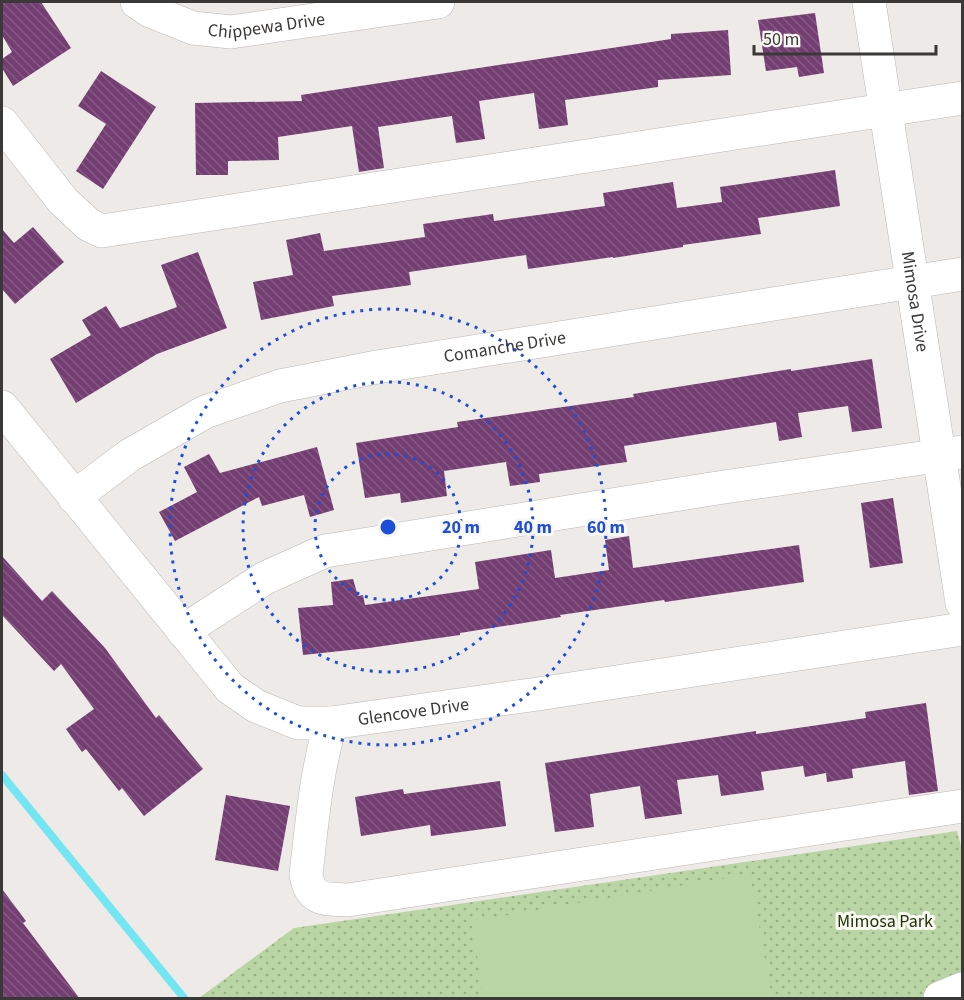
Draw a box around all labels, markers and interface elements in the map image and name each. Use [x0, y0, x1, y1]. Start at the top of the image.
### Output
street label: Chippewa Drive [206, 7, 327, 45]
scale bar [754, 18, 936, 56]
text: 50 m [763, 27, 799, 52]
street label: Mimosa Drive [895, 249, 935, 354]
street label: Comanche Drive [442, 325, 568, 369]
text: 20 m [442, 515, 480, 540]
text: 40 m [514, 515, 552, 540]
text: 60 m [587, 515, 625, 540]
centre of rings [378, 517, 398, 537]
street label: Glencove Drive [356, 692, 471, 732]
park label: Mimosa Park [837, 909, 933, 934]

